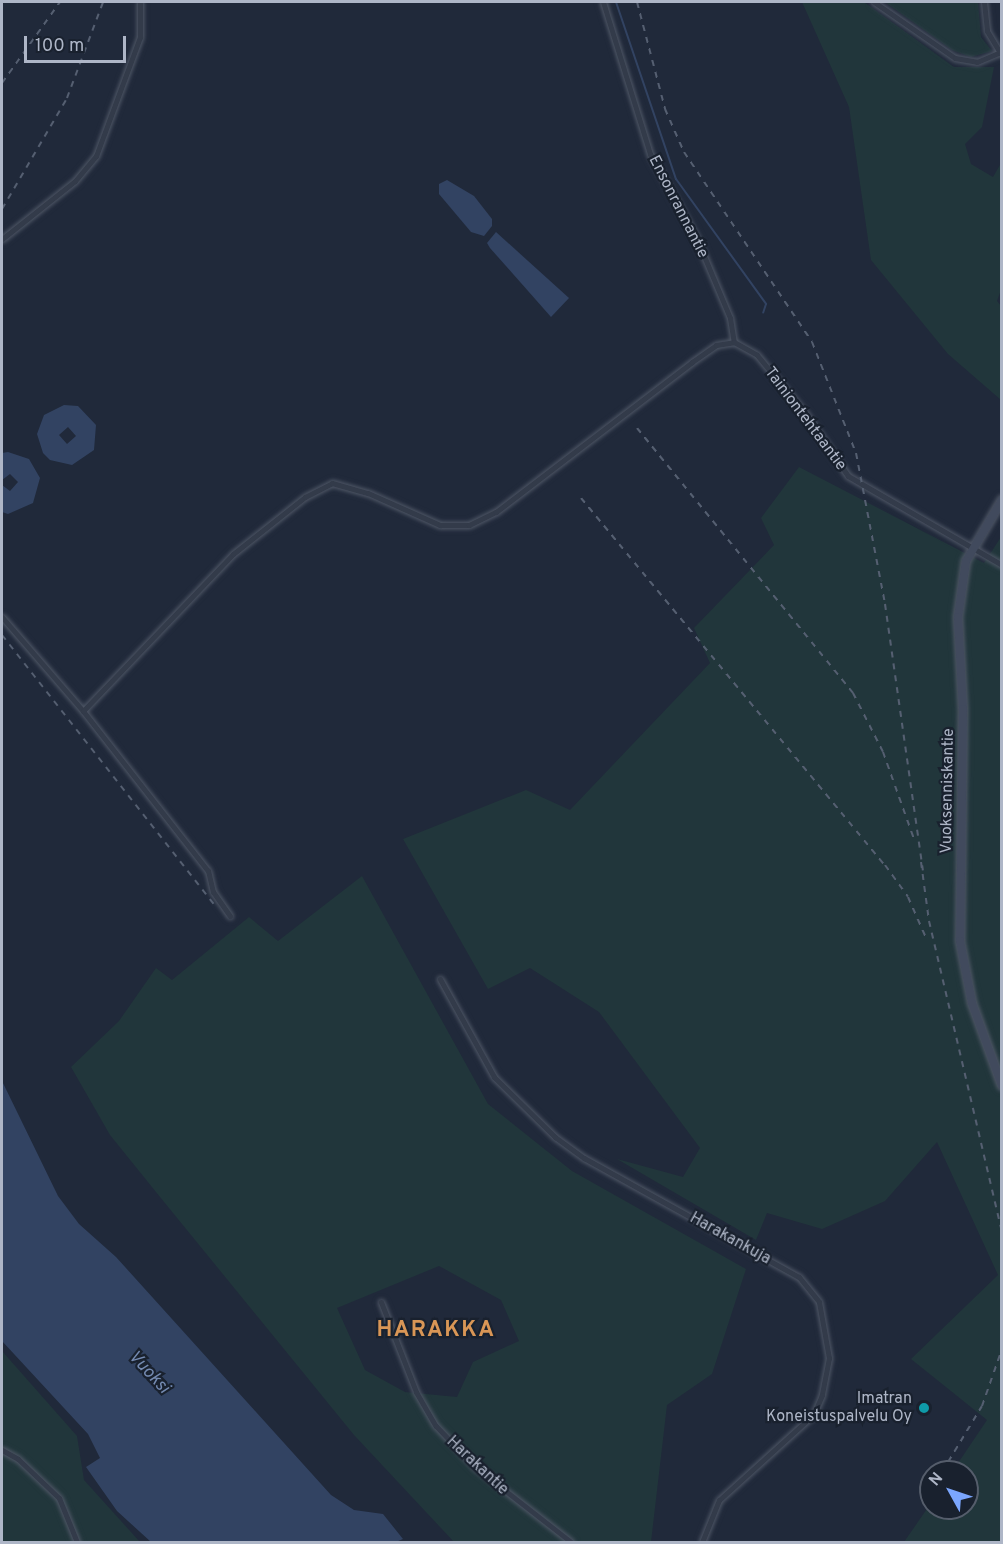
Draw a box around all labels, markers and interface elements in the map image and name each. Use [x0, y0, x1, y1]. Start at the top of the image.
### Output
scale bar [27, 24, 129, 62]
text: 100 m [35, 35, 84, 58]
street label: Ensonrannantie [644, 153, 712, 261]
street label: Tainiontehtaantie [760, 363, 850, 475]
street label: Vuoksenniskantie [937, 728, 959, 854]
street label: Harakankuja [686, 1209, 774, 1269]
district label: HARAKKA [377, 1318, 495, 1344]
water label: Vuoksi [123, 1347, 173, 1399]
place label: Imatran Koneistuspalvelu Oy [766, 1389, 912, 1427]
marker: Imatran Koneistuspalvelu Oy [917, 1401, 931, 1415]
street label: Harakantie [442, 1433, 512, 1499]
north arrow [919, 1460, 979, 1520]
text: N [925, 1469, 948, 1491]

